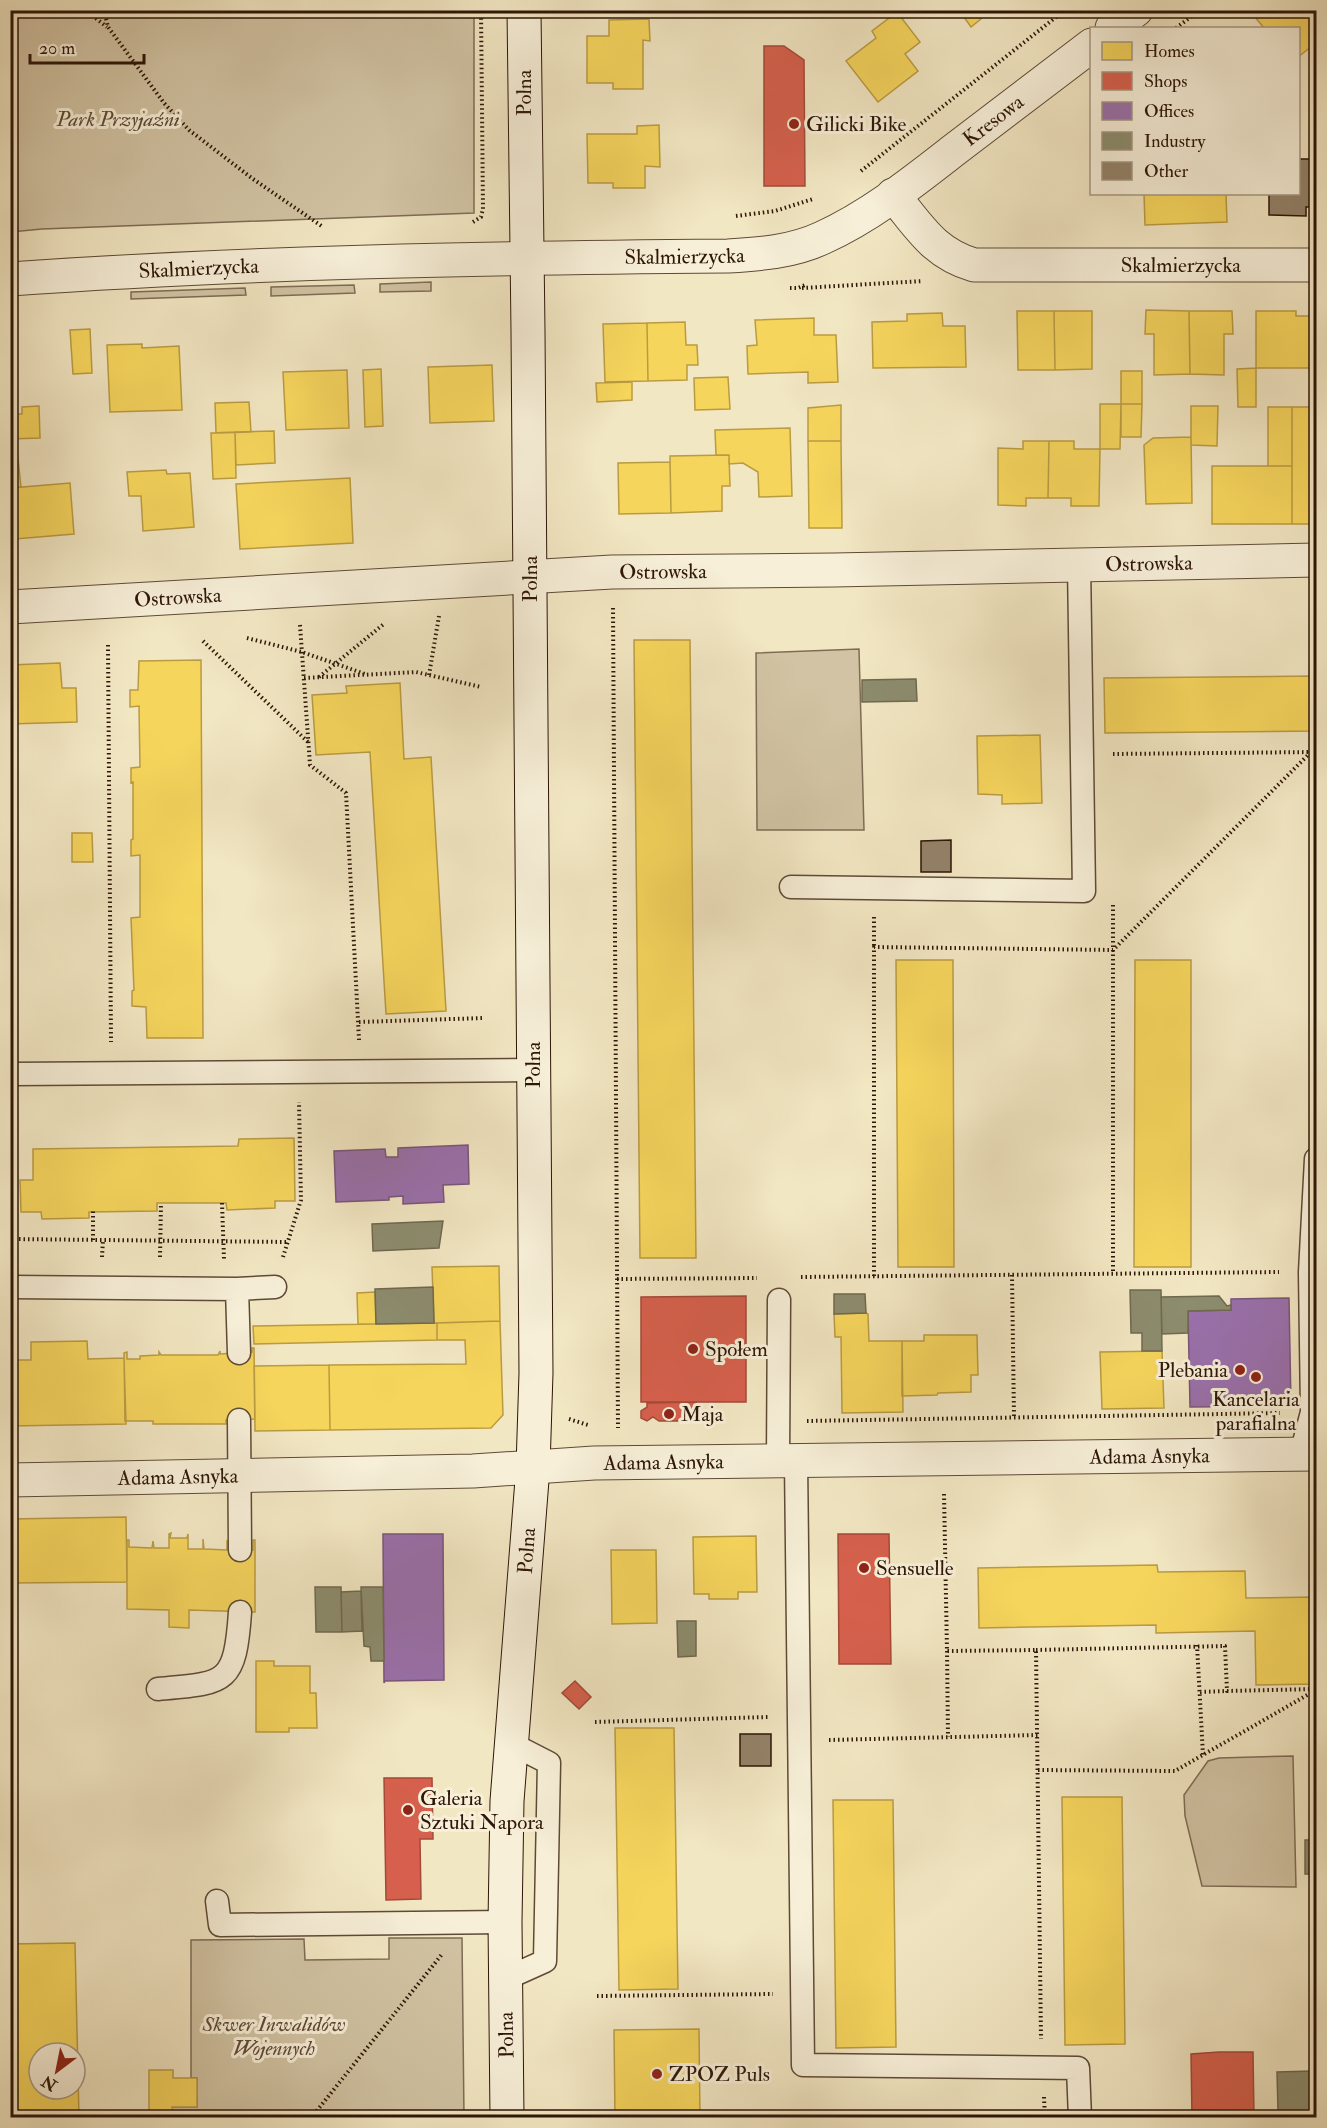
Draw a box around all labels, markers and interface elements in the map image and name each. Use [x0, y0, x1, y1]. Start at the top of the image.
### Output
scale bar [30, 27, 144, 65]
legend [1090, 27, 1300, 195]
text: 20 m [39, 37, 75, 60]
text: Homes [1144, 40, 1195, 63]
street label: Polna [511, 69, 538, 116]
text: Shops [1144, 70, 1187, 93]
street label: Kresowa [957, 88, 1030, 153]
text: Offices [1144, 100, 1194, 123]
park label: Park Przyjaźni [55, 106, 180, 133]
place label: Gilicki Bike [806, 111, 907, 138]
marker: Gilicki Bike [787, 117, 801, 131]
text: Industry [1144, 130, 1206, 153]
text: Other [1144, 160, 1188, 183]
street label: Skalmierzycka [624, 242, 746, 271]
street label: Skalmierzycka [1121, 252, 1241, 279]
street label: Skalmierzycka [138, 253, 260, 285]
street label: Ostrowska [1105, 550, 1193, 578]
street label: Polna [517, 555, 544, 602]
street label: Ostrowska [619, 558, 707, 586]
street label: Ostrowska [133, 582, 223, 614]
street label: Polna [520, 1041, 547, 1088]
place label: Społem [705, 1336, 768, 1363]
marker: Społem [686, 1342, 700, 1356]
place label: Plebania [1158, 1357, 1228, 1384]
marker: Plebania [1233, 1363, 1247, 1377]
marker: Kancelaria parafialna [1249, 1370, 1263, 1384]
place label: Kancelaria parafialna [1212, 1386, 1300, 1437]
place label: Maja [681, 1401, 724, 1428]
marker: Maja [662, 1407, 676, 1421]
street label: Adama Asnyka [1088, 1442, 1210, 1471]
street label: Adama Asnyka [602, 1448, 724, 1477]
street label: Adama Asnyka [116, 1463, 239, 1492]
street label: Polna [512, 1526, 542, 1575]
place label: Sensuelle [876, 1555, 954, 1582]
marker: Sensuelle [857, 1561, 871, 1575]
place label: Galeria Sztuki Napora [420, 1785, 544, 1836]
marker: Galeria Sztuki Napora [401, 1803, 415, 1817]
park label: Skwer Inwalidów Wojennych [201, 2011, 346, 2062]
street label: Polna [493, 2011, 520, 2058]
north arrow [27, 2041, 87, 2101]
place label: ZPOZ Puls [669, 2061, 770, 2088]
marker: ZPOZ Puls [650, 2067, 664, 2081]
text: N [38, 2070, 62, 2096]

